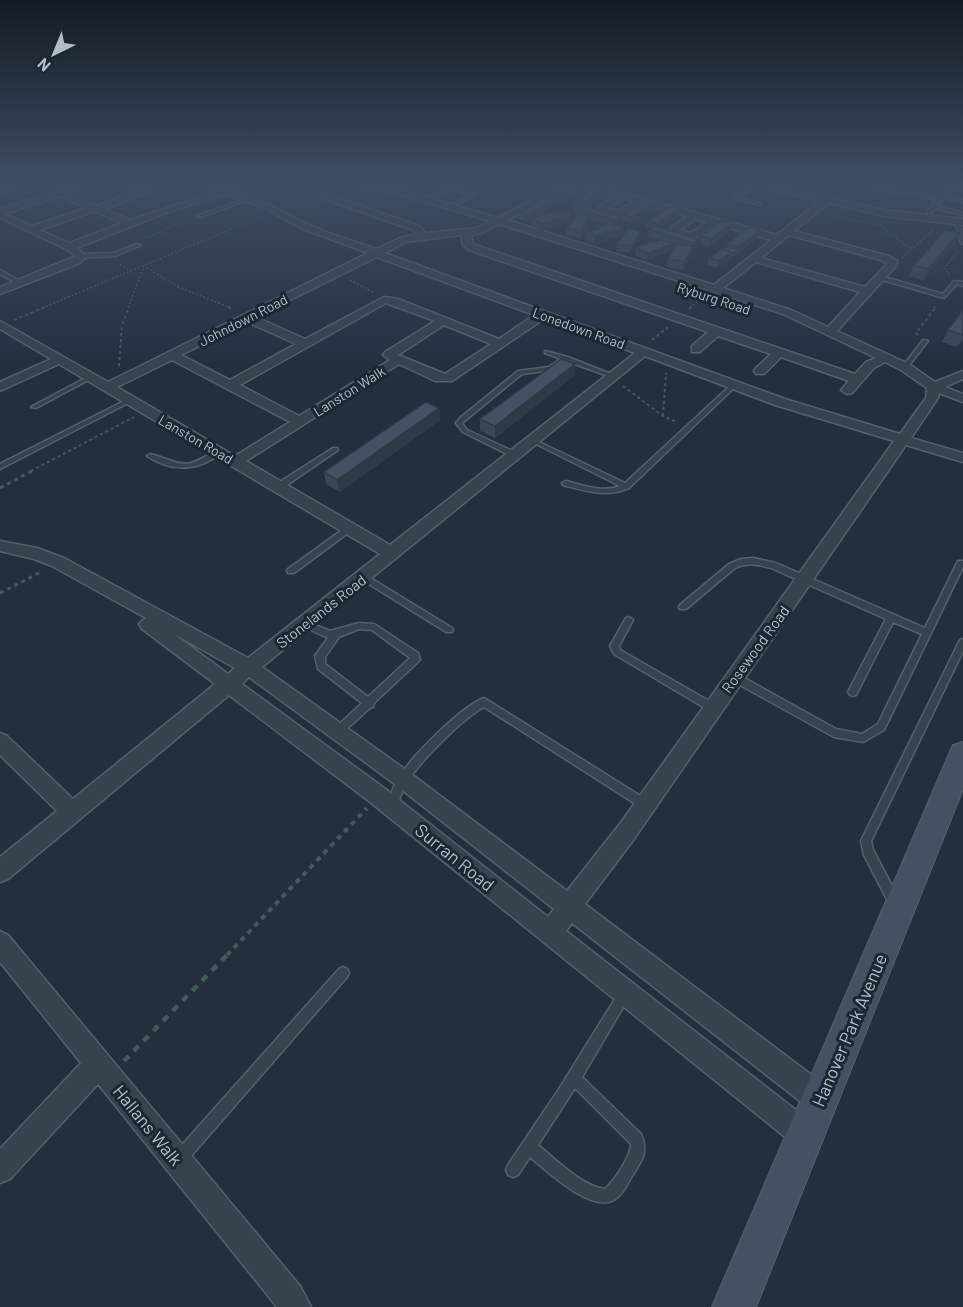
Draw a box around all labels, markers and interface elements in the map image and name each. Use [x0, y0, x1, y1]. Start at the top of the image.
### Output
north arrow [24, 24, 84, 84]
text: N [33, 55, 54, 76]
street label: Ryburg Road [675, 278, 753, 318]
street label: Johndown Road [196, 290, 290, 350]
street label: Lonedown Road [531, 303, 627, 353]
street label: Lanston Walk [310, 362, 388, 420]
street label: Lanston Road [156, 411, 236, 467]
street label: Stonelands Road [273, 570, 369, 652]
street label: Rosewood Road [717, 602, 793, 696]
street label: Surran Road [411, 818, 499, 896]
street label: Hanover Park Avenue [807, 950, 891, 1110]
street label: Hallans Walk [109, 1080, 187, 1170]

